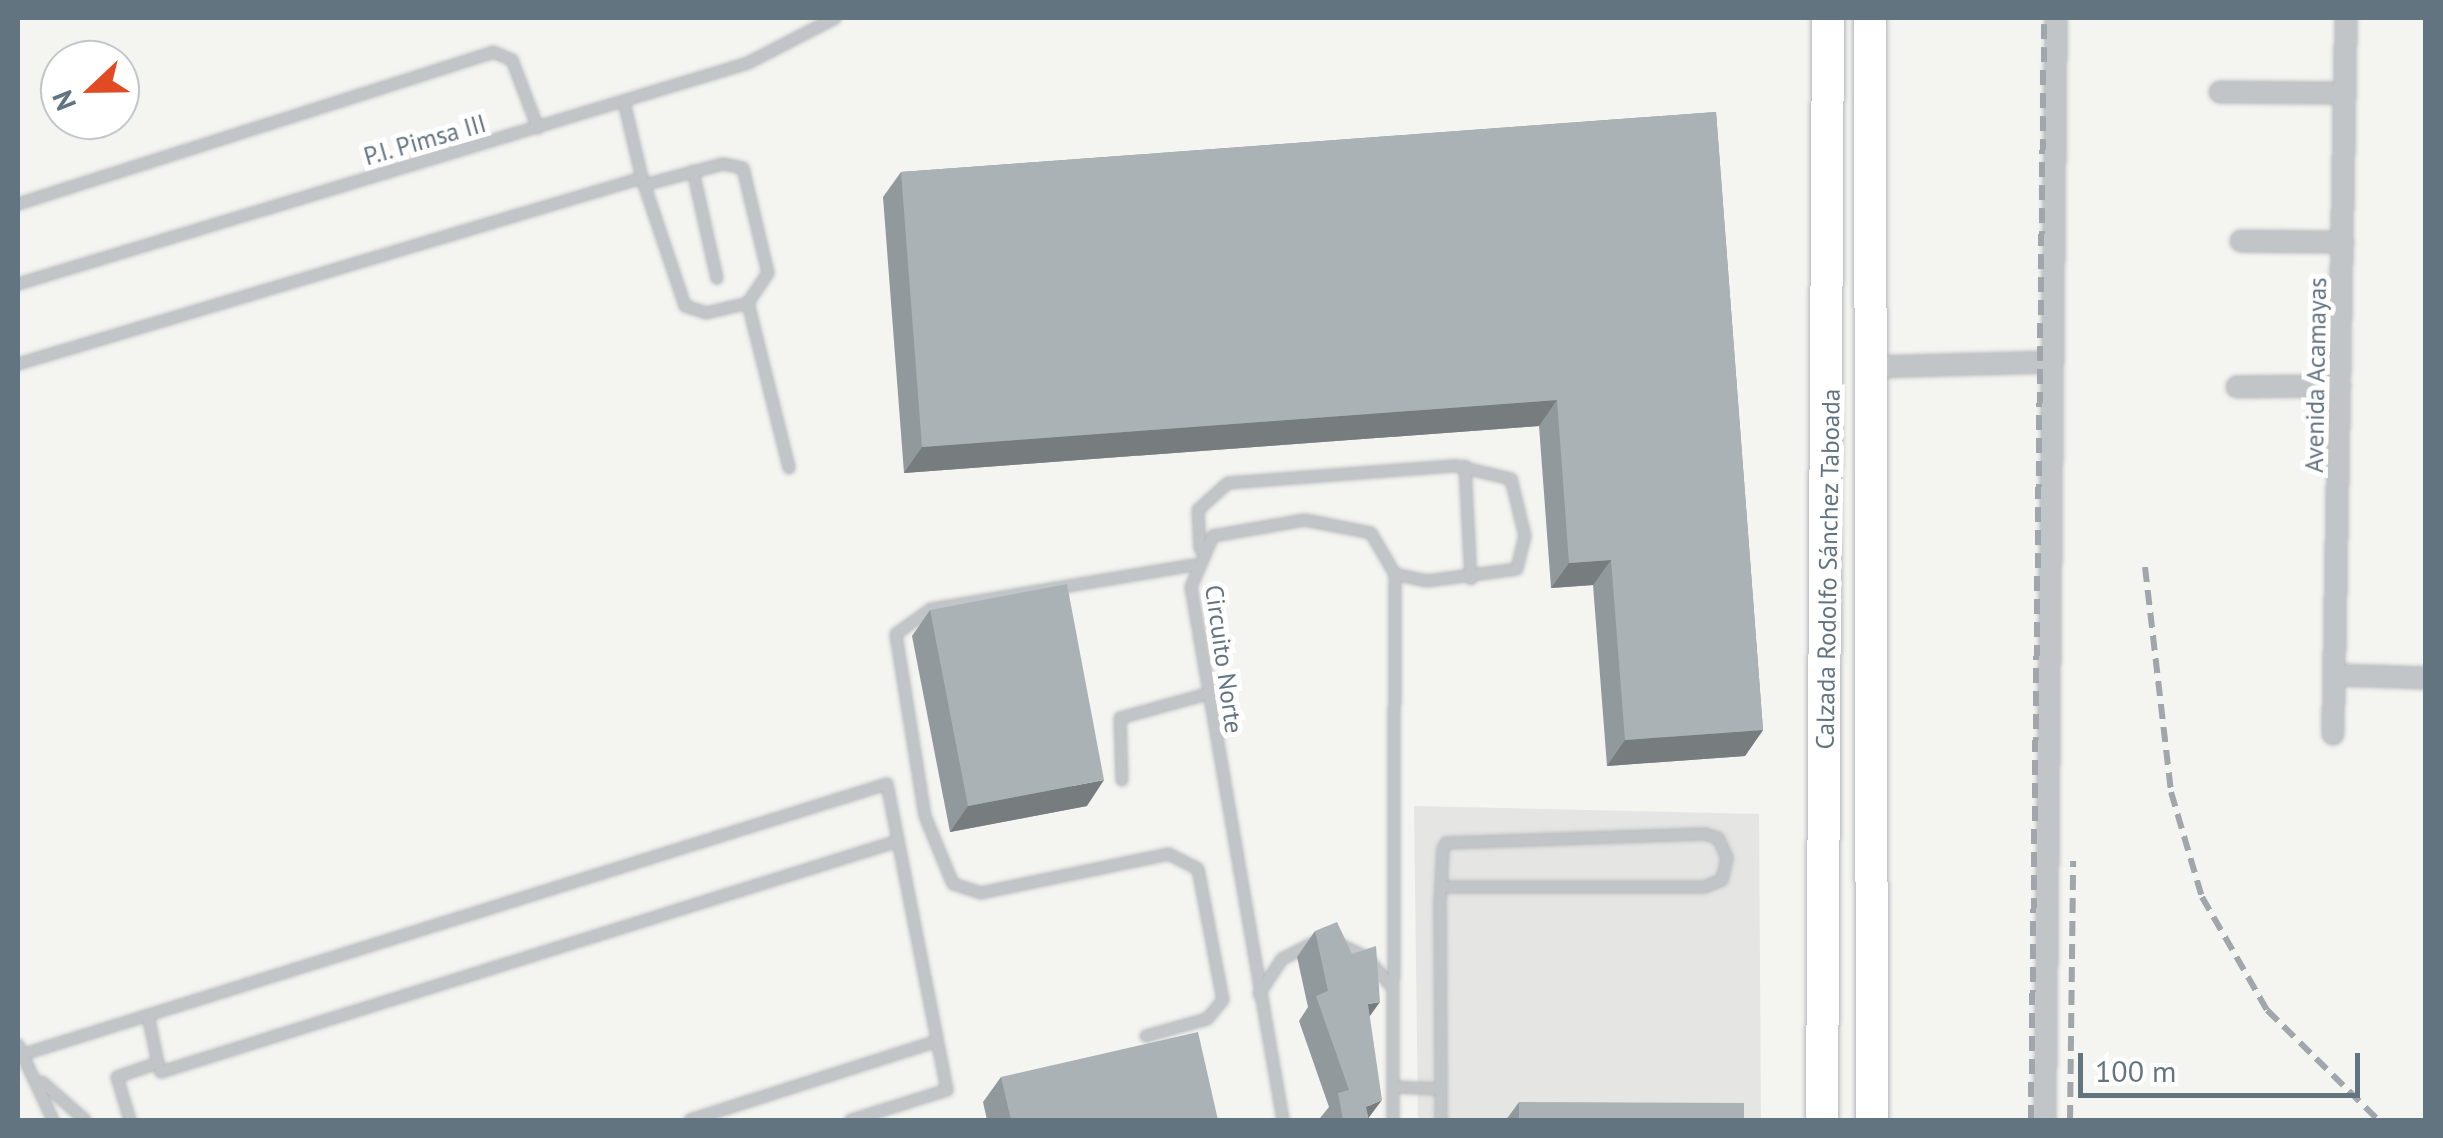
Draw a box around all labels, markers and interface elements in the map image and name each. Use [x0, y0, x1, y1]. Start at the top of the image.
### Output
north arrow [40, 40, 140, 140]
text: N [43, 85, 84, 116]
street label: P.I. Pimsa III [359, 108, 491, 172]
street label: Avenida Acamayas [2299, 277, 2333, 473]
street label: Calzada Rodolfo Sánchez Taboada [1810, 388, 1846, 750]
street label: Circuito Norte [1199, 583, 1249, 735]
scale bar [2083, 1033, 2366, 1095]
text: 100 m [2095, 1051, 2176, 1090]

